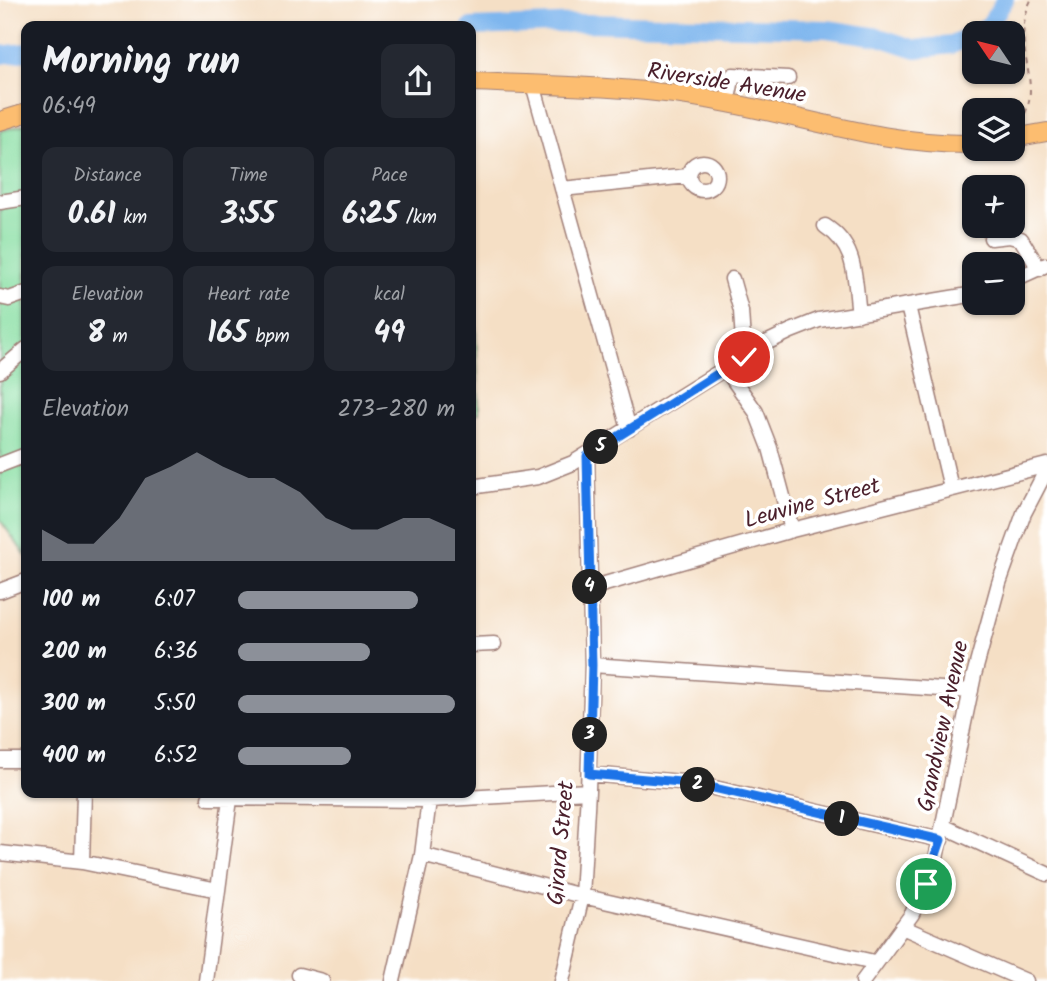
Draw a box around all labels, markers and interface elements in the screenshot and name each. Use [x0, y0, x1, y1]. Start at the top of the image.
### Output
north arrow [962, 21, 1026, 84]
map controls [962, 21, 1025, 315]
text: Morning run [42, 33, 240, 93]
button: share [381, 44, 455, 118]
street label: Riverside Avenue [645, 54, 809, 114]
text: 06:49 [42, 89, 96, 125]
button: layers [962, 98, 1025, 161]
text: Distance [73, 161, 142, 191]
text: Time [229, 161, 268, 191]
text: Pace [371, 161, 408, 191]
button: + [962, 175, 1025, 238]
text: 0.61 [68, 191, 116, 239]
text: 3:55 [221, 191, 276, 239]
text: 6:25 [342, 191, 398, 239]
text: km [116, 203, 147, 233]
text: /km [398, 203, 437, 233]
button: − [962, 252, 1025, 315]
text: Elevation [72, 280, 143, 310]
text: Heart rate [207, 280, 290, 310]
text: kcal [374, 280, 405, 310]
text: 8 [87, 310, 105, 358]
text: 165 [207, 310, 248, 358]
text: 49 [374, 310, 405, 358]
text: m [105, 322, 128, 352]
text: bpm [248, 322, 290, 352]
pin [714, 327, 774, 387]
icon: check [725, 338, 763, 376]
text: Elevation [42, 392, 129, 428]
text: 273–280 m [338, 392, 455, 428]
pin: 5 [584, 430, 618, 464]
text: 5 [596, 431, 605, 461]
street label: Leuvine Street [741, 468, 886, 539]
pin: 4 [572, 570, 608, 604]
text: 4 [584, 571, 595, 601]
text: 100 m [42, 582, 100, 618]
text: 6:07 [154, 582, 195, 618]
text: 200 m [42, 634, 107, 670]
text: 6:36 [154, 634, 198, 670]
street label: Grandview Avenue [908, 638, 980, 815]
text: 300 m [42, 686, 106, 722]
text: 5:50 [154, 686, 196, 722]
pin: 3 [572, 718, 608, 752]
text: 3 [584, 719, 595, 749]
text: 400 m [42, 738, 106, 774]
text: 6:52 [154, 738, 198, 774]
pin: 2 [680, 768, 716, 802]
text: 2 [692, 769, 703, 799]
street label: Girard Street [539, 778, 585, 907]
pin: 1 [824, 802, 860, 836]
text: 1 [839, 803, 844, 833]
pin [896, 854, 956, 914]
icon: arrive [907, 865, 945, 903]

